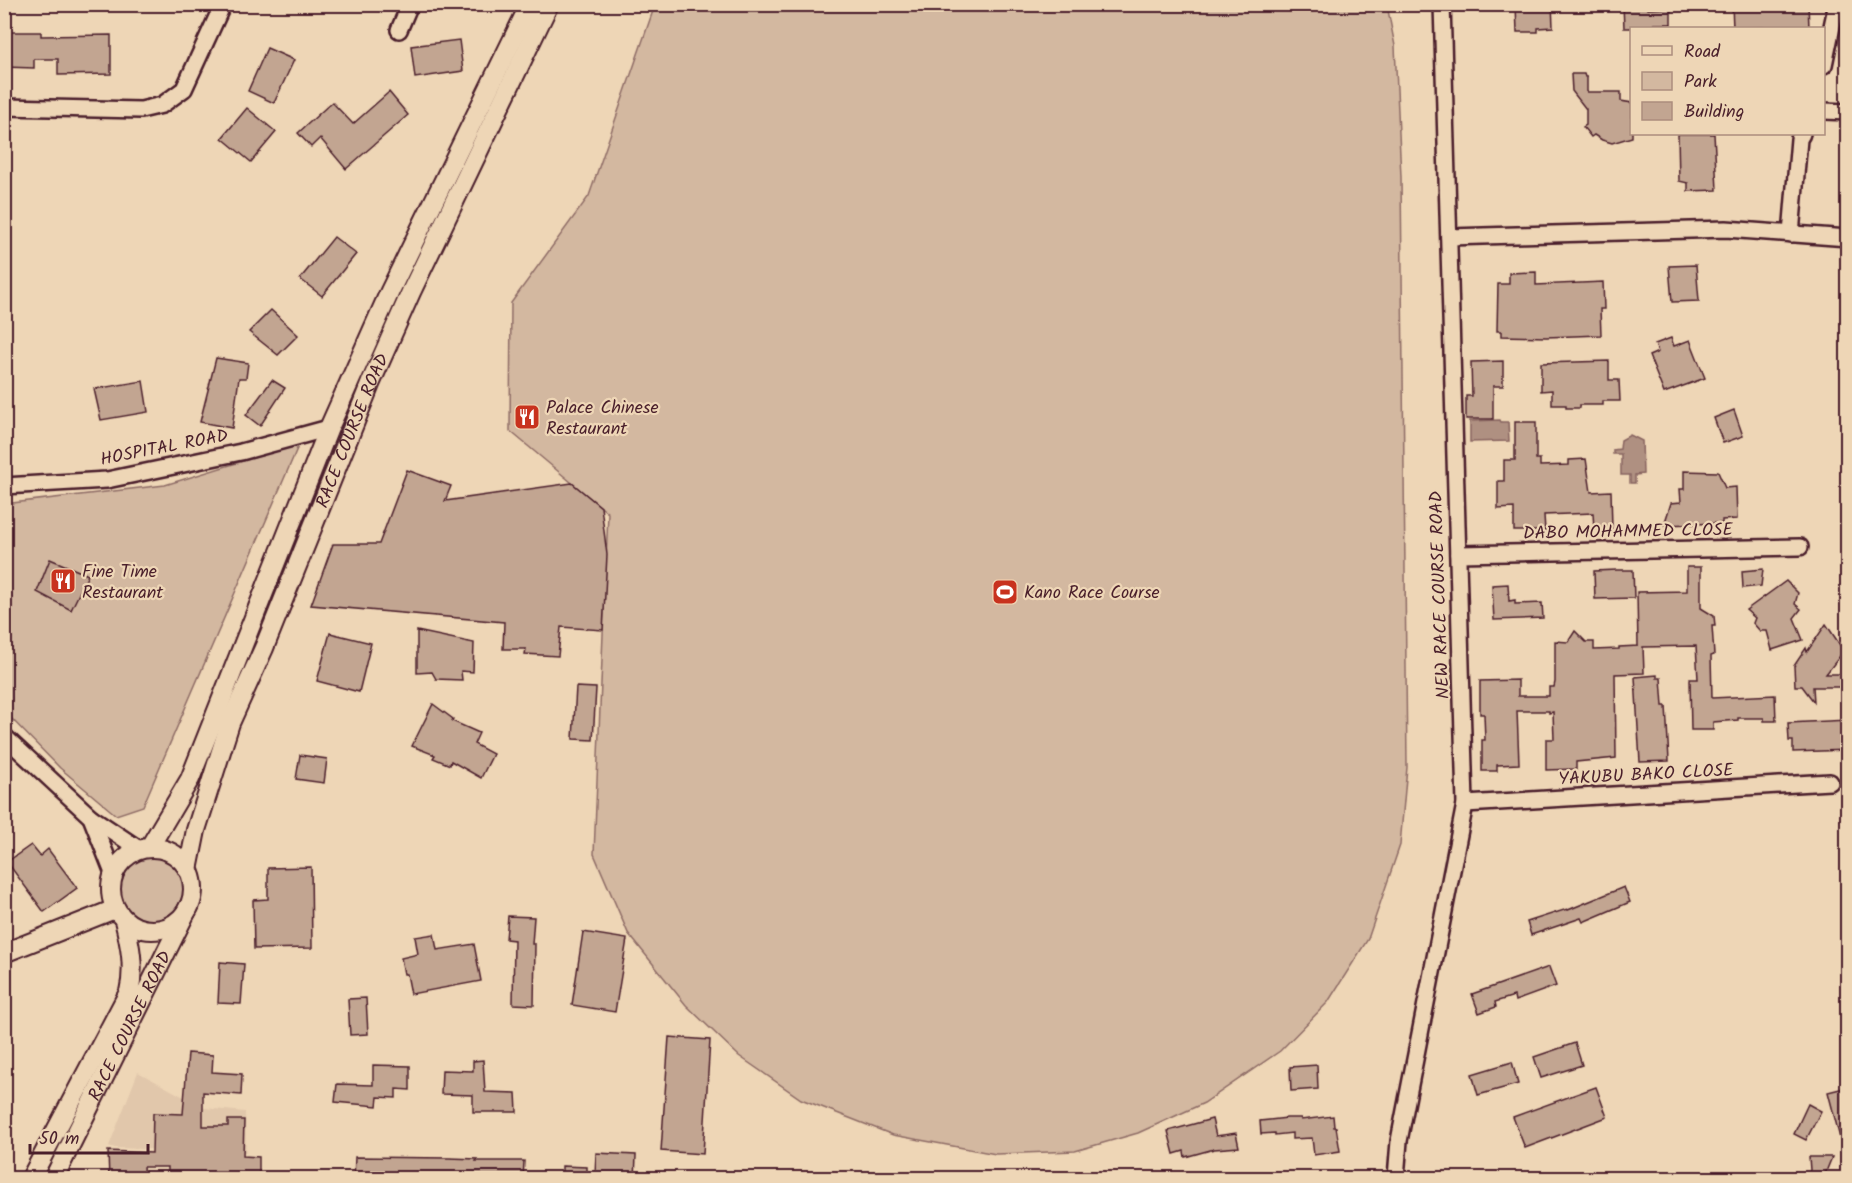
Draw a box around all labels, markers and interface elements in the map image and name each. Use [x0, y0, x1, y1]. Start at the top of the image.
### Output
legend [1630, 27, 1825, 135]
text: Road [1684, 38, 1721, 67]
text: Park [1684, 68, 1717, 97]
text: Building [1684, 98, 1744, 127]
street label: RACE COURSE ROAD [309, 349, 398, 513]
place label: Palace Chinese Restaurant [546, 394, 659, 444]
restaurant icon: Palace Chinese Restaurant [512, 402, 542, 432]
street label: HOSPITAL ROAD [98, 422, 231, 475]
street label: NEW RACE COURSE ROAD [1422, 490, 1459, 700]
street label: DABO MOHAMMED CLOSE [1523, 516, 1734, 549]
place label: Fine Time Restaurant [82, 558, 164, 608]
restaurant icon: Fine Time Restaurant [48, 566, 78, 596]
sports icon: Kano Race Course [990, 577, 1020, 607]
place label: Kano Race Course [1024, 579, 1160, 608]
street label: YAKUBU BAKO CLOSE [1558, 756, 1735, 795]
street label: RACE COURSE ROAD [81, 946, 181, 1107]
scale bar [30, 1117, 148, 1155]
text: 50 m [39, 1125, 79, 1154]

